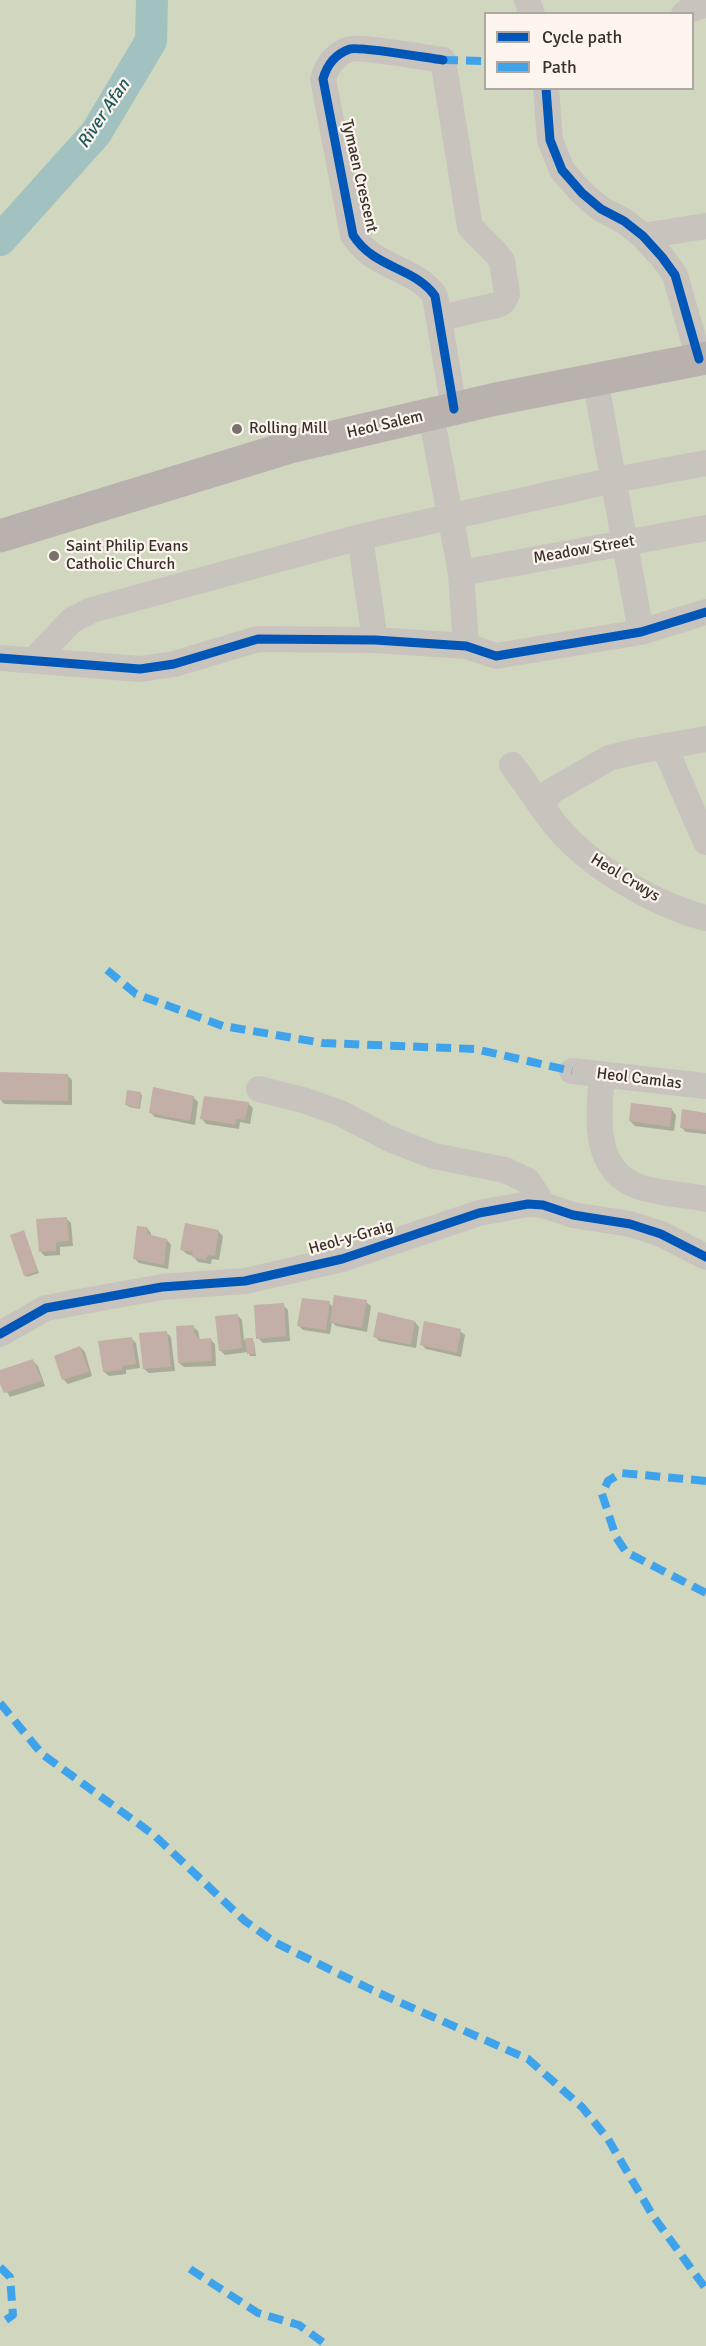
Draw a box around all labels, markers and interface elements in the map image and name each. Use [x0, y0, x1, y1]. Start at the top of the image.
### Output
legend [484, 12, 694, 90]
text: Cycle path [542, 26, 622, 48]
text: Path [542, 56, 577, 78]
water label: River Afan [73, 75, 135, 153]
street label: Tymaen Crescent [337, 118, 381, 234]
street label: Heol Salem [345, 407, 425, 443]
place label: Rolling Mill [249, 419, 327, 439]
marker: Rolling Mill [230, 422, 244, 436]
street label: Meadow Street [532, 532, 636, 568]
place label: Saint Philip Evans Catholic Church [66, 537, 188, 575]
marker: Saint Philip Evans Catholic Church [47, 549, 61, 563]
street label: Heol Crwys [587, 850, 663, 906]
street label: Heol Camlas [595, 1064, 683, 1094]
street label: Heol-y-Graig [306, 1217, 396, 1259]

